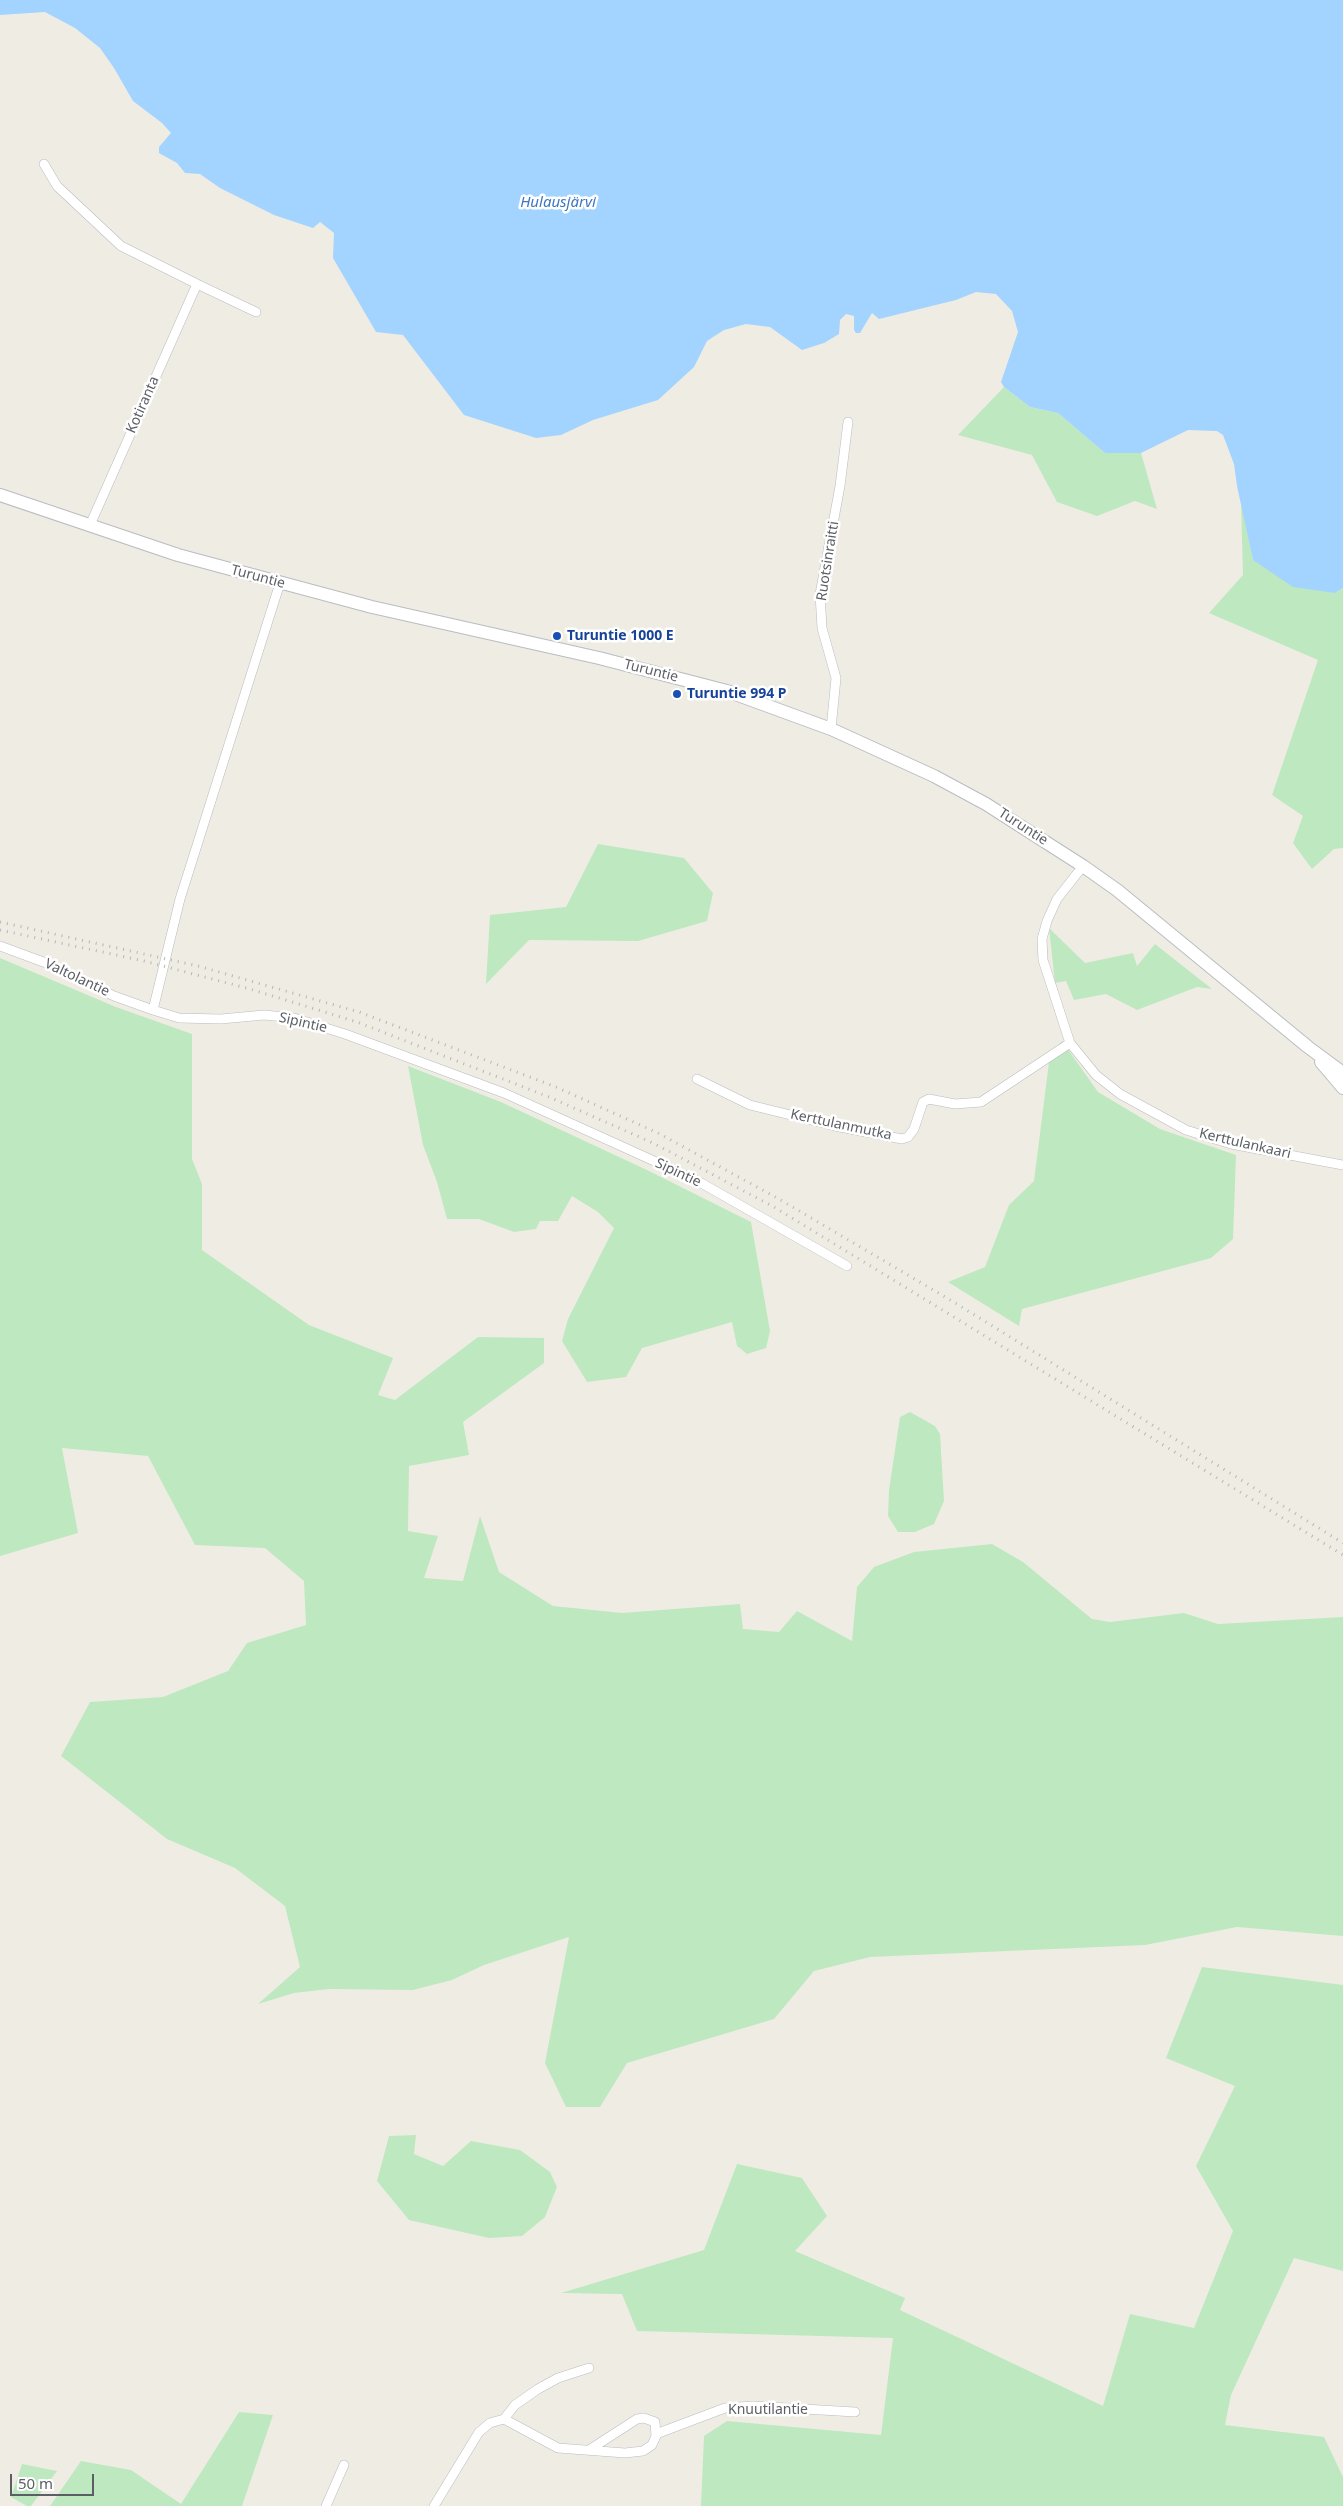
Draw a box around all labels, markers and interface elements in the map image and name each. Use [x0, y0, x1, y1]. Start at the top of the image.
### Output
water label: Hulausjärvi [520, 194, 596, 212]
street label: Kotiranta [123, 374, 163, 436]
street label: Ruotsinraitti [813, 520, 843, 602]
street label: Turuntie [229, 562, 287, 592]
place label: Turuntie 1000 E [567, 628, 674, 644]
marker: Turuntie 1000 E [551, 630, 563, 642]
street label: Turuntie [622, 656, 680, 686]
place label: Turuntie 994 P [687, 686, 787, 702]
marker: Turuntie 994 P [671, 688, 683, 700]
street label: Turuntie [995, 805, 1051, 849]
street label: Valtolantie [42, 956, 112, 1000]
street label: Sipintie [277, 1009, 329, 1037]
street label: Kerttulanmutka [789, 1106, 893, 1144]
street label: Kerttulankaari [1197, 1125, 1293, 1163]
street label: Sipintie [652, 1155, 704, 1191]
street label: Knuutilantie [728, 2402, 808, 2418]
scale bar [12, 2464, 96, 2496]
text: 50 m [18, 2473, 53, 2493]

